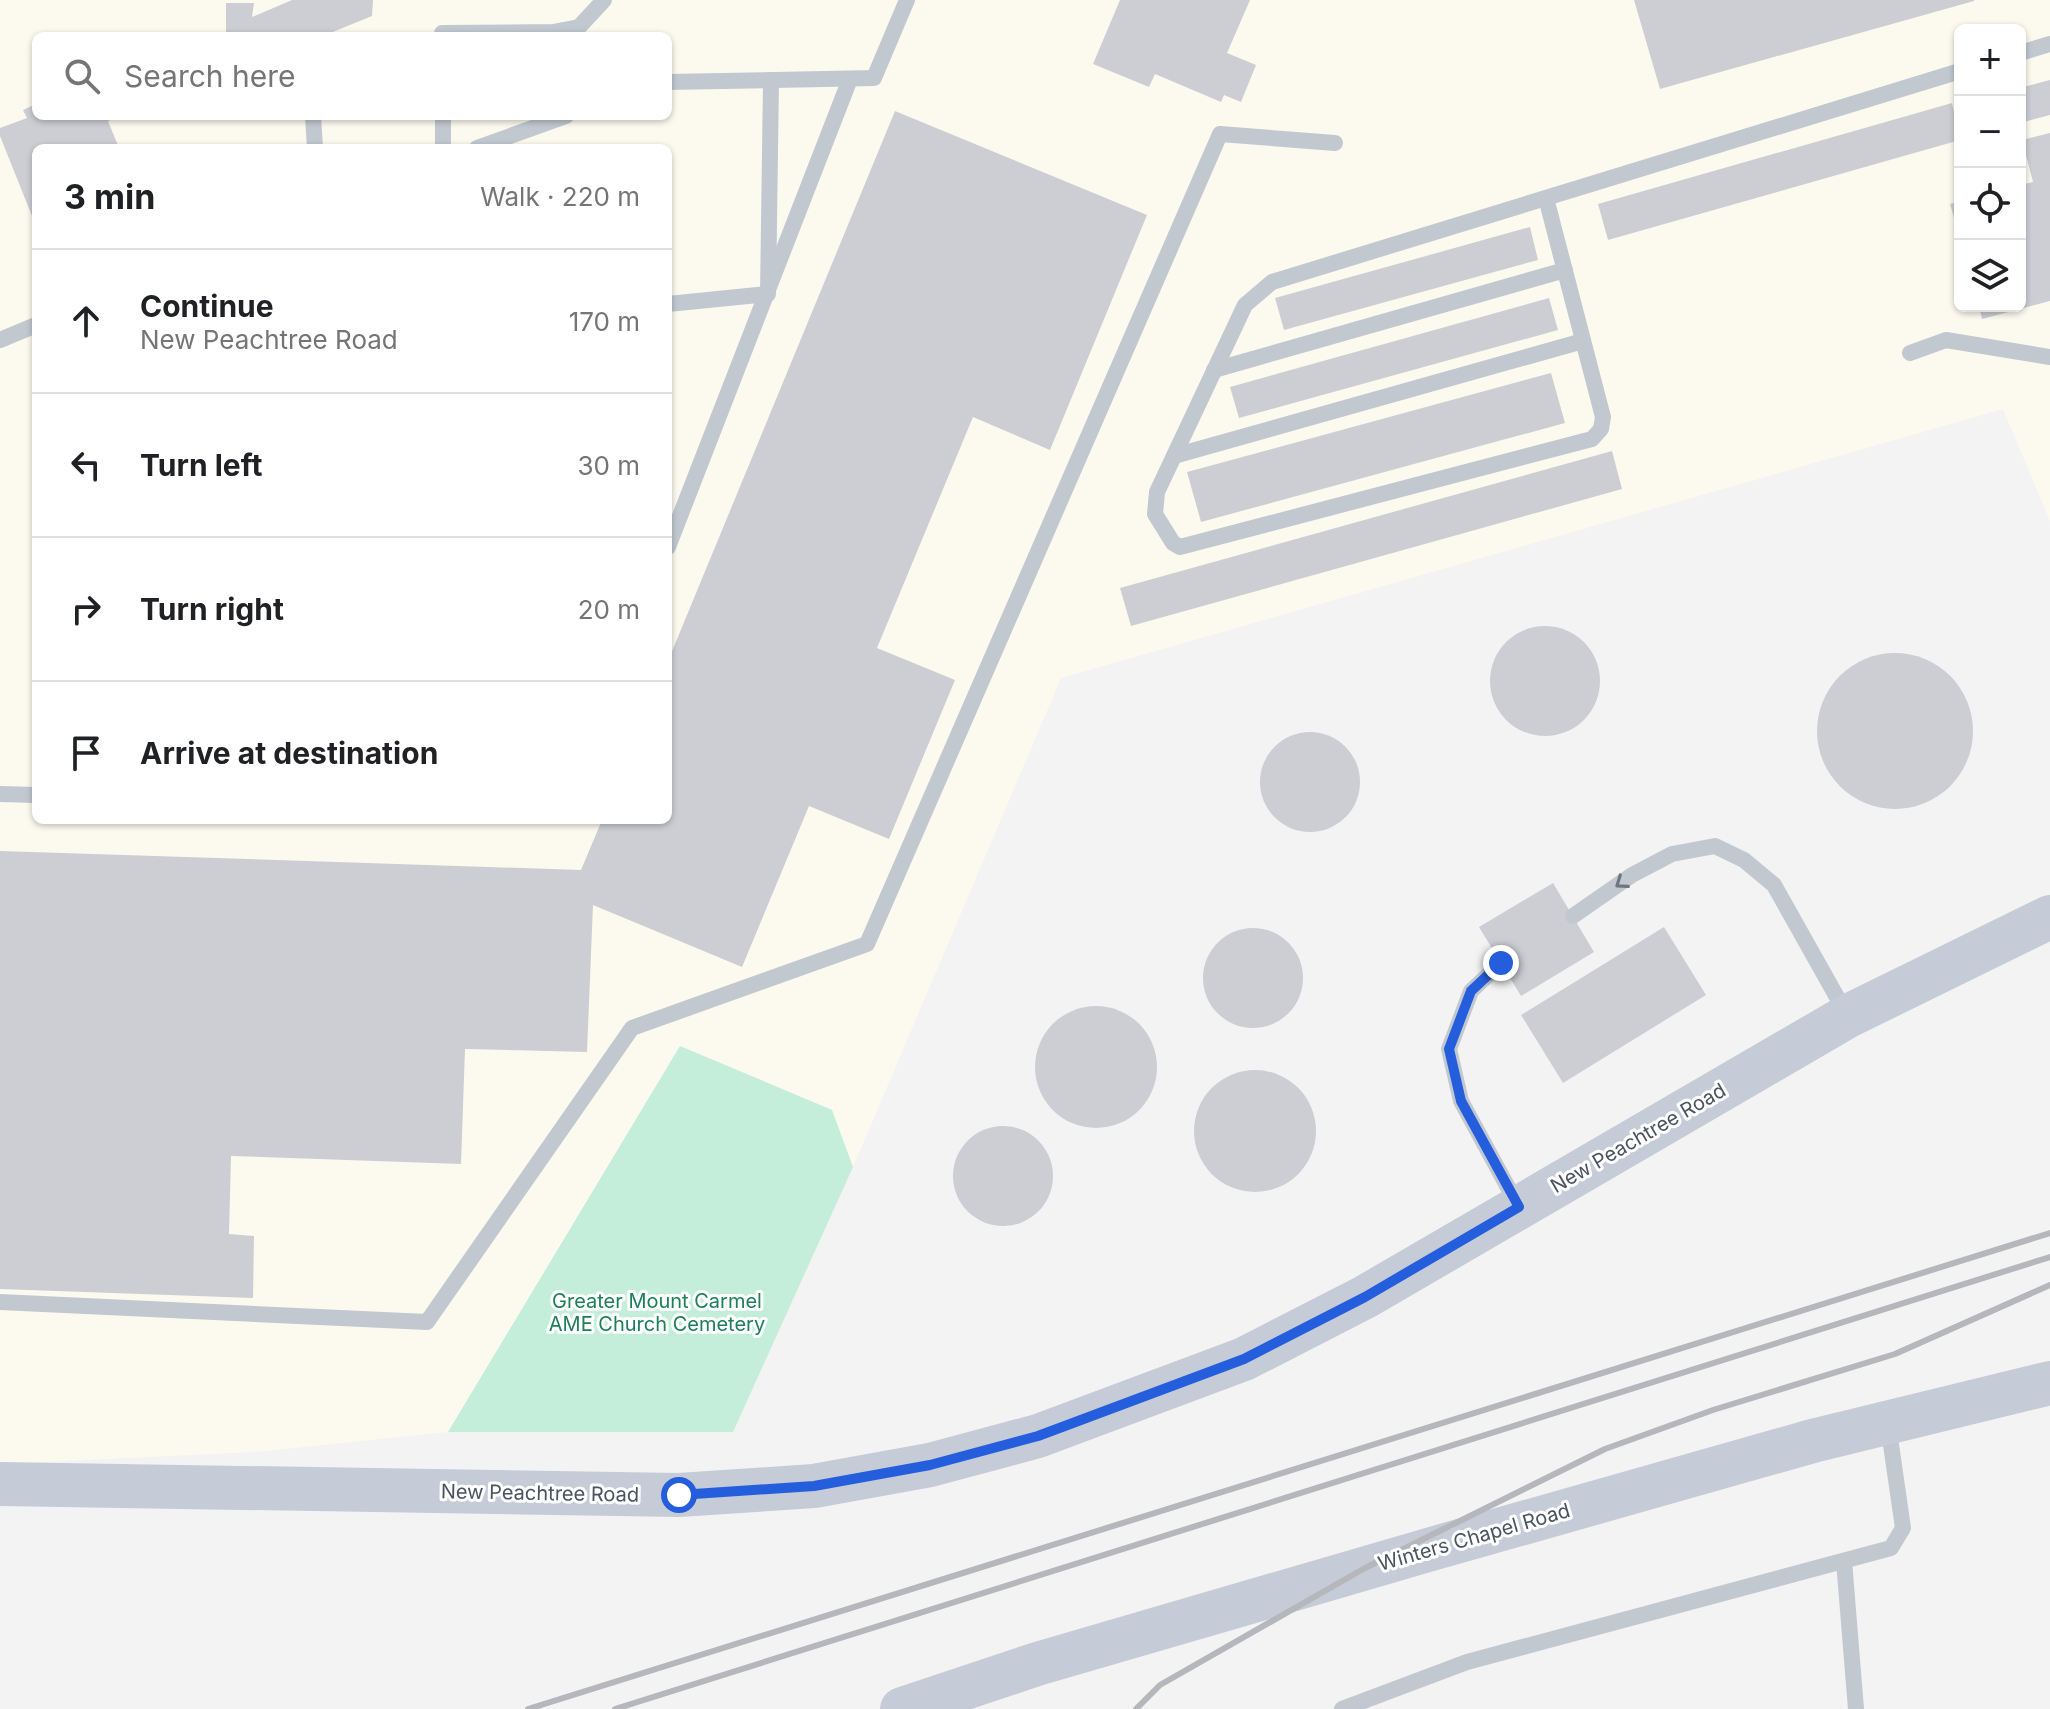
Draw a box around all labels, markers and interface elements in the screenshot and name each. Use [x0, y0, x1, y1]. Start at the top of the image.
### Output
map controls [1954, 24, 2026, 312]
button: + [1954, 24, 2026, 96]
search box [32, 32, 672, 120]
icon: search [60, 54, 104, 98]
text: Search here [124, 58, 296, 94]
button: − [1954, 96, 2026, 168]
button: locate [1954, 168, 2026, 240]
text: 3 min [64, 176, 155, 217]
text: Walk · 220 m [480, 181, 640, 212]
button: layers [1954, 240, 2026, 312]
text: Continue [140, 288, 274, 324]
icon: ahead [64, 299, 108, 343]
text: 170 m [569, 306, 640, 337]
text: New Peachtree Road [140, 324, 398, 355]
icon: left [64, 443, 108, 487]
text: Turn left [140, 447, 262, 483]
text: 30 m [577, 450, 640, 481]
icon: right [64, 587, 108, 631]
text: Turn right [140, 591, 284, 627]
text: 20 m [578, 594, 640, 625]
icon: arrive [64, 731, 108, 775]
text: Arrive at destination [140, 735, 438, 771]
one-way arrow [1615, 873, 1629, 888]
route end [1483, 945, 1519, 981]
street label: New Peachtree Road [1546, 1078, 1730, 1198]
park label: Greater Mount Carmel AME Church Cemetery [549, 1289, 765, 1336]
route start [661, 1477, 697, 1513]
street label: New Peachtree Road [441, 1479, 639, 1507]
street label: Winters Chapel Road [1375, 1498, 1573, 1576]

